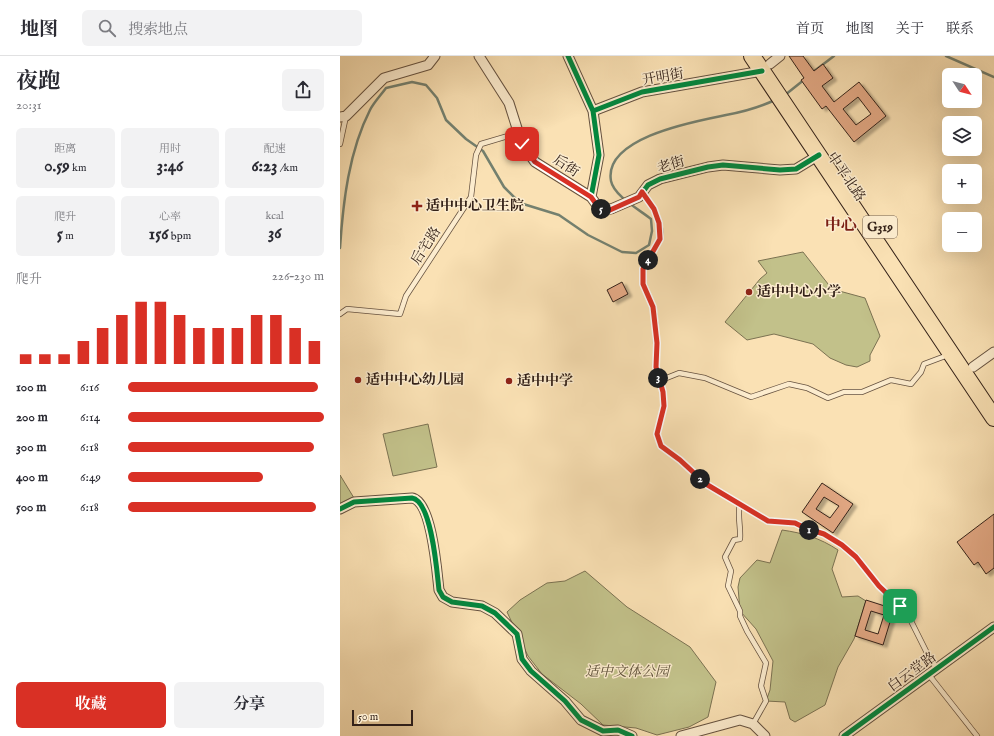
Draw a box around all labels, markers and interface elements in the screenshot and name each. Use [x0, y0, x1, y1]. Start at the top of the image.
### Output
search box [82, 10, 362, 46]
icon: search [96, 17, 118, 39]
text: 地图 [20, 18, 58, 42]
text: 搜索地点 [128, 20, 188, 39]
text: 首页 [796, 20, 824, 38]
text: 地图 [846, 20, 874, 38]
text: 关于 [896, 20, 924, 38]
text: 联系 [946, 20, 974, 38]
street label: 开明街 [641, 64, 685, 90]
text: 夜跑 [16, 68, 60, 96]
north arrow [942, 68, 982, 108]
map controls [942, 68, 982, 252]
button: share [282, 69, 324, 111]
text: 20:31 [16, 97, 42, 114]
button: layers [942, 116, 982, 156]
pin [505, 127, 539, 161]
icon: check [511, 133, 533, 155]
text: 距离 [54, 142, 76, 156]
text: 用时 [159, 142, 181, 156]
text: 配速 [264, 142, 286, 156]
street label: 中平北路 [823, 149, 869, 205]
street label: 后街 [549, 151, 583, 181]
street label: 老街 [655, 152, 687, 178]
text: 0.59 [44, 156, 70, 177]
text: 3:46 [157, 156, 183, 177]
text: 6:23 [251, 156, 277, 177]
text: km [70, 161, 87, 175]
text: /km [277, 161, 298, 175]
button: + [942, 164, 982, 204]
place label: 适中中心卫生院 [426, 197, 524, 215]
pin: 5 [591, 199, 611, 219]
marker: 适中中心卫生院 [411, 200, 423, 212]
text: 5 [599, 202, 603, 216]
text: kcal [265, 209, 284, 223]
text: 爬升 [54, 210, 76, 224]
text: 心率 [159, 210, 181, 224]
button: − [942, 212, 982, 252]
district label: 中心 [825, 216, 857, 236]
road number: G319 [863, 216, 897, 238]
text: 36 [268, 223, 281, 244]
street label: 后宅路 [407, 223, 445, 269]
text: 5 [57, 224, 63, 245]
text: 156 [149, 224, 168, 245]
text: m [63, 229, 74, 243]
text: bpm [168, 229, 191, 243]
pin: 4 [638, 250, 658, 270]
text: 4 [645, 253, 651, 267]
text: 226–230 m [272, 268, 324, 285]
text: 爬升 [16, 271, 42, 288]
place label: 适中中心小学 [757, 283, 841, 301]
marker: 适中中心小学 [744, 287, 754, 297]
pin: 3 [648, 368, 668, 388]
place label: 适中中心幼儿园 [366, 371, 464, 389]
text: 3 [656, 371, 660, 385]
place label: 适中中学 [517, 372, 573, 390]
marker: 适中中心幼儿园 [353, 375, 363, 385]
marker: 适中中学 [504, 376, 514, 386]
text: 100 m [16, 379, 46, 396]
text: 6:16 [80, 379, 99, 396]
text: 200 m [16, 409, 48, 426]
text: 6:14 [80, 409, 100, 426]
text: 300 m [16, 439, 47, 456]
text: 6:18 [80, 439, 99, 456]
text: 400 m [16, 469, 48, 486]
text: 6:49 [80, 469, 101, 486]
pin: 2 [690, 469, 710, 489]
text: 2 [697, 472, 703, 486]
text: 500 m [16, 499, 46, 516]
text: 6:18 [80, 499, 99, 516]
pin: 1 [799, 520, 819, 540]
text: 1 [807, 523, 811, 537]
pin [883, 589, 917, 623]
icon: arrive [889, 595, 911, 617]
street label: 白云堂路 [884, 648, 940, 696]
park label: 适中文体公园 [585, 663, 671, 681]
button: 收藏 [16, 682, 166, 728]
button: 分享 [174, 682, 324, 728]
scale bar [352, 708, 413, 727]
text: 50 m [358, 710, 378, 724]

